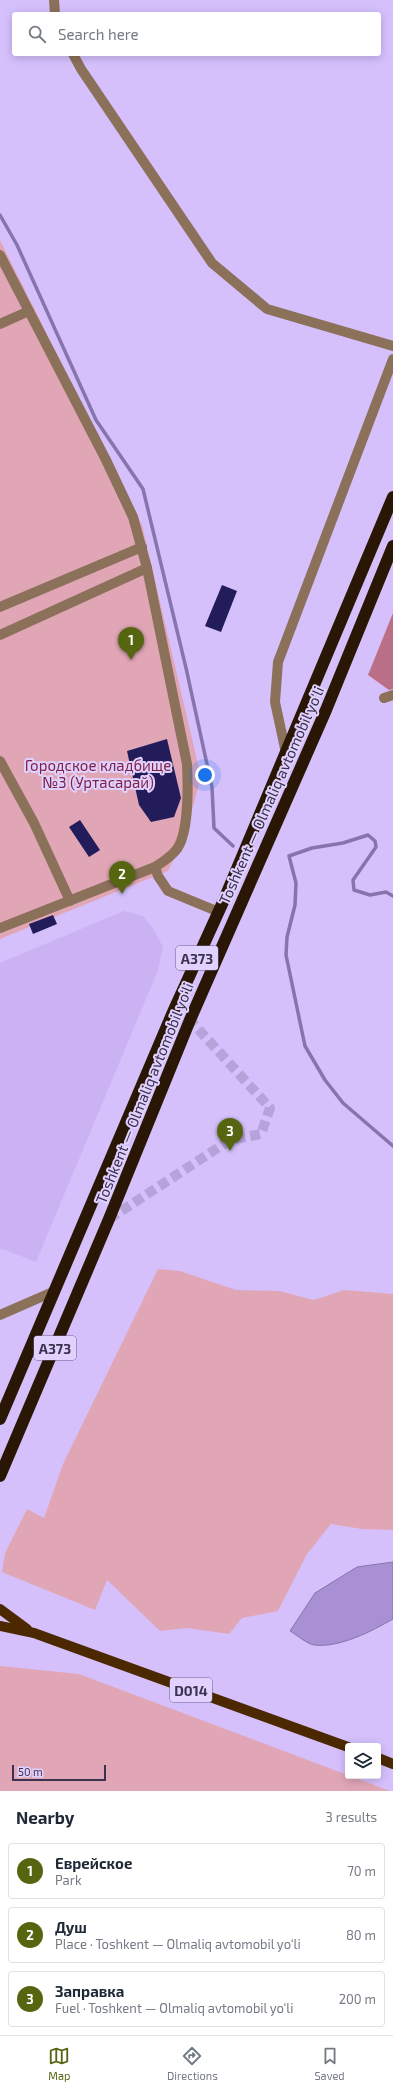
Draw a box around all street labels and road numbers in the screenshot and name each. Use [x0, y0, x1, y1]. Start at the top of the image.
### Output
street label: Toshkent — Olmaliq avtomobil yo‘li [215, 683, 327, 907]
road number: A373 [176, 946, 218, 970]
street label: Toshkent — Olmaliq avtomobil yo‘li [91, 980, 197, 1206]
road number: A373 [34, 1336, 76, 1360]
road number: D014 [170, 1678, 212, 1702]

